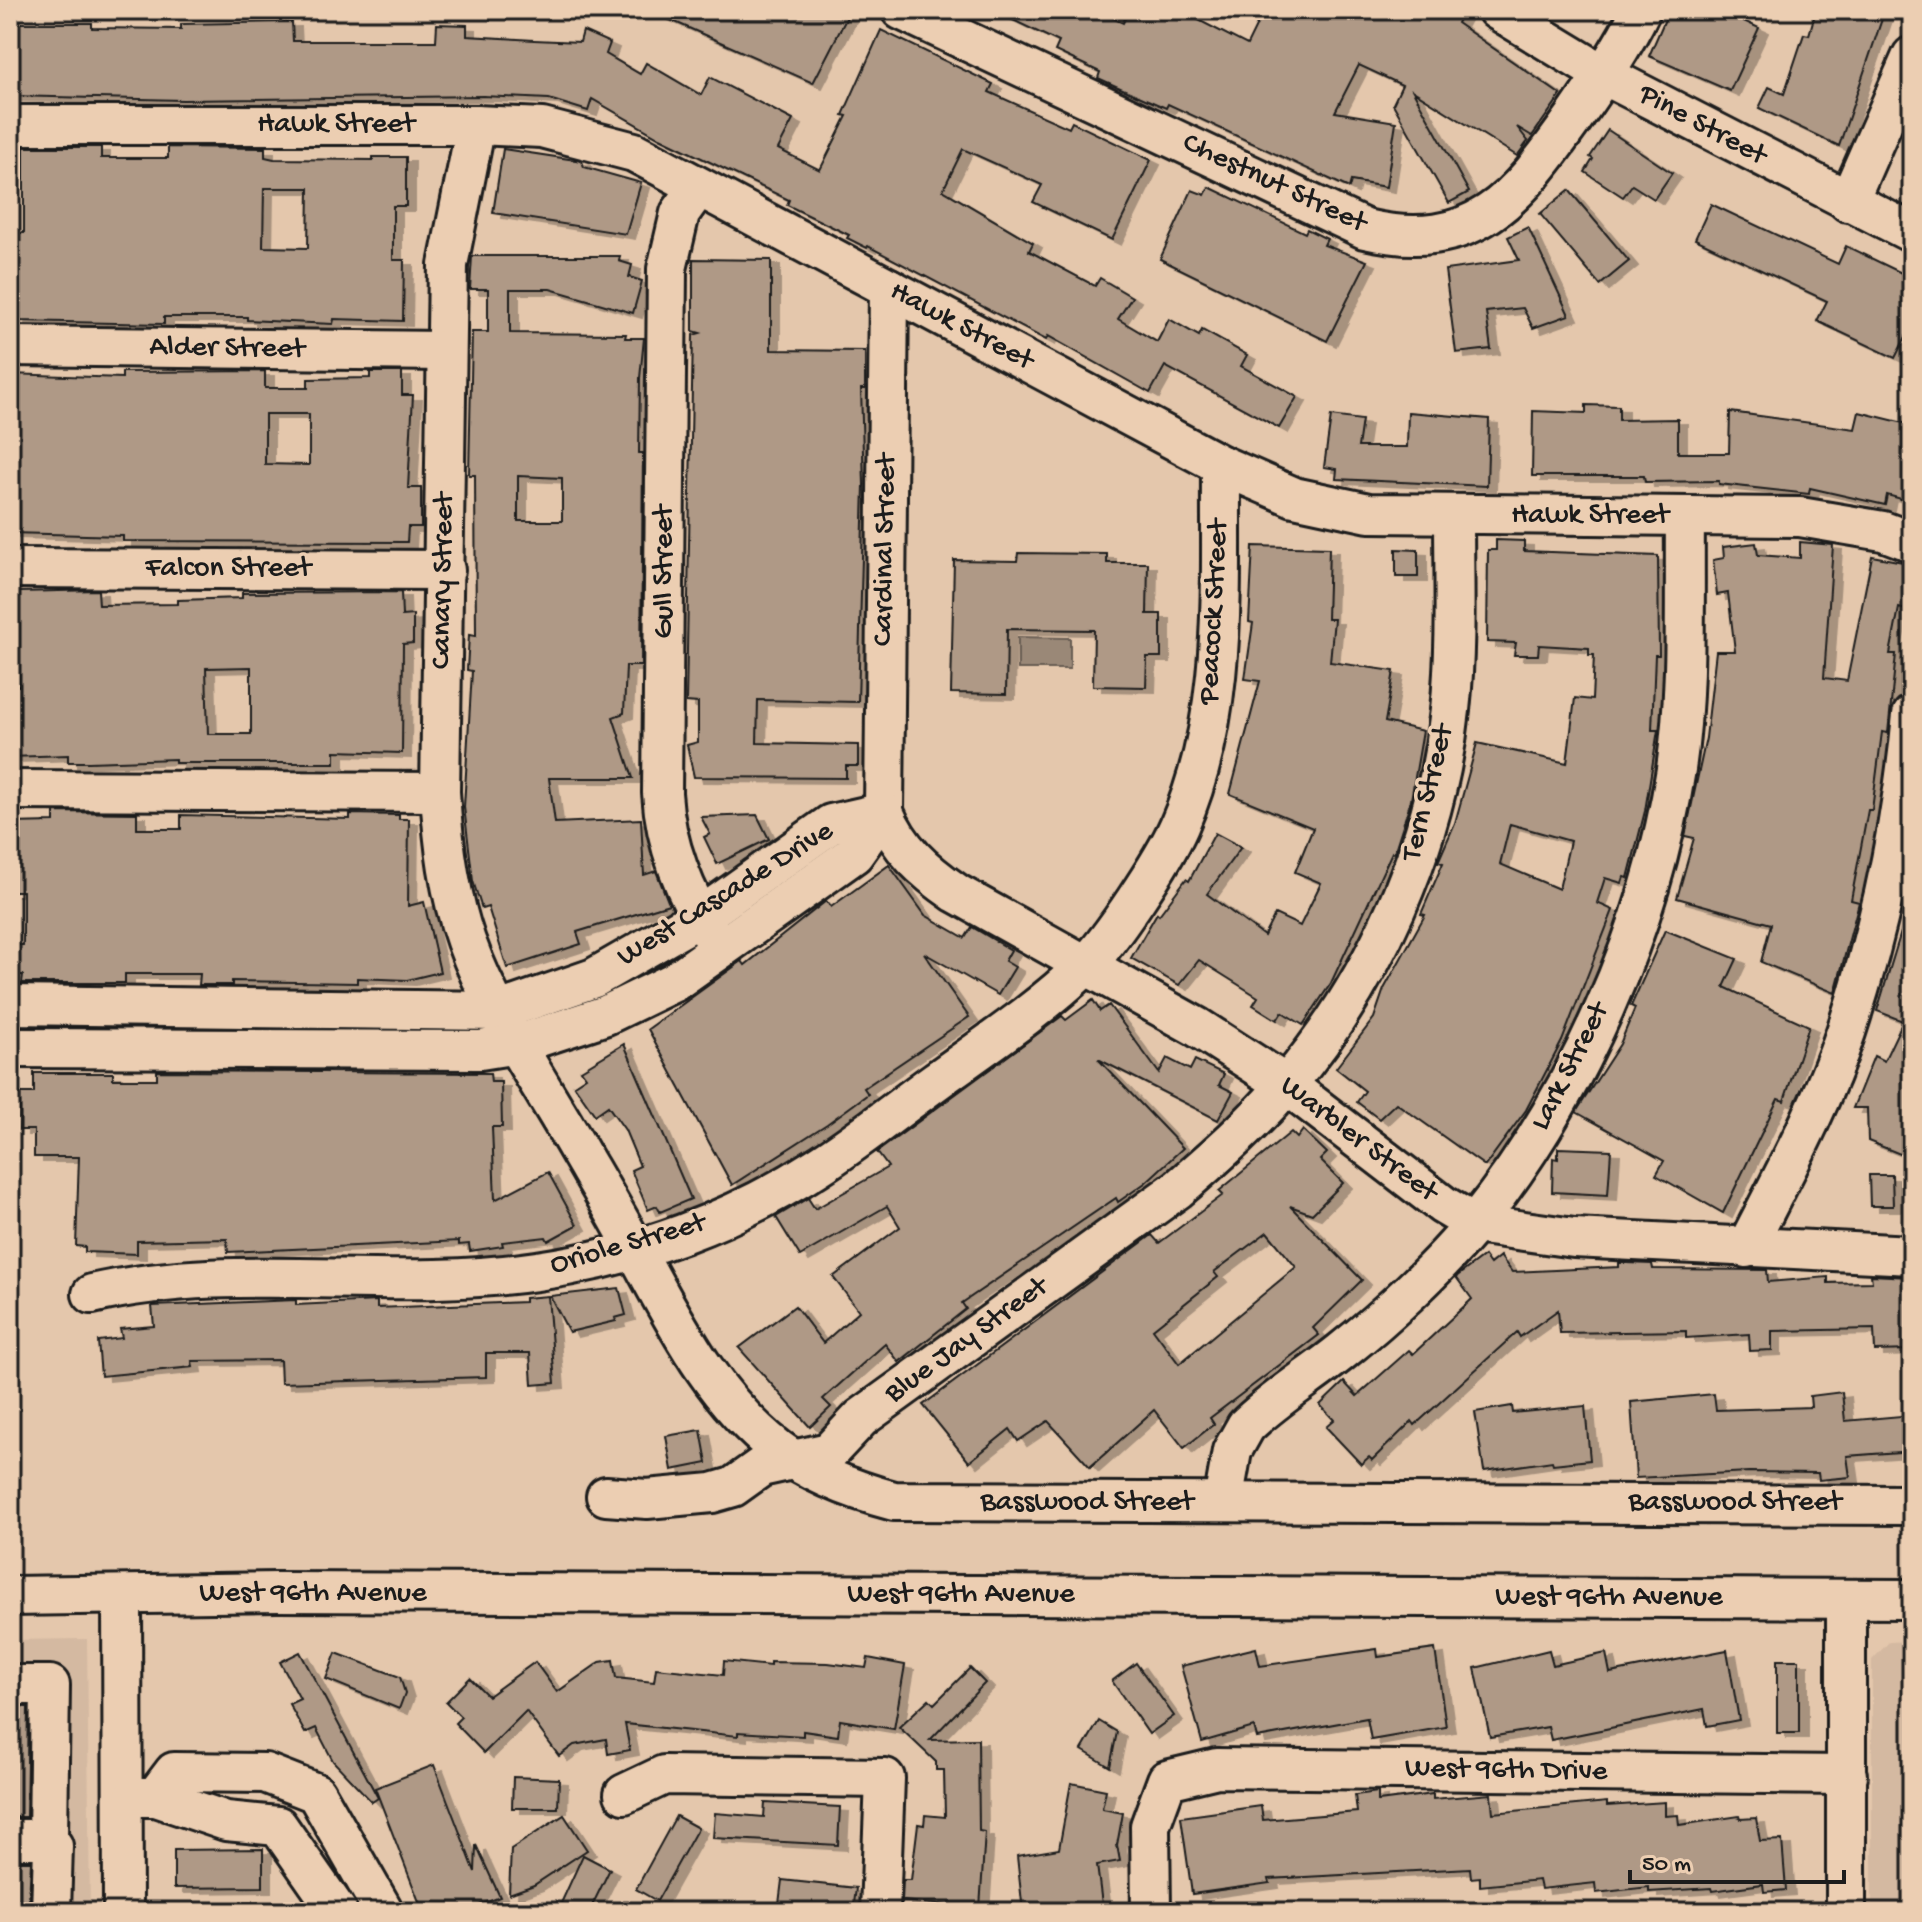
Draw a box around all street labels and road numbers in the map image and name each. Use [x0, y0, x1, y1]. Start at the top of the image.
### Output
street label: Pine Street [1631, 77, 1774, 176]
street label: Hawk Street [257, 108, 418, 143]
street label: Chestnut Street [1177, 126, 1374, 243]
street label: Hawk Street [883, 275, 1041, 381]
street label: Alder Street [149, 330, 308, 368]
street label: Cardinal Street [867, 451, 905, 646]
street label: Canary Street [425, 490, 463, 669]
street label: Hawk Street [1511, 499, 1672, 534]
street label: Gull Street [648, 503, 683, 639]
street label: Peacock Street [1193, 516, 1237, 706]
street label: Falcon Street [144, 552, 314, 587]
street label: Tern Street [1395, 719, 1463, 867]
street label: West Cascade Drive [612, 814, 841, 975]
street label: Lark Street [1524, 995, 1619, 1137]
street label: Warbler Street [1272, 1069, 1446, 1212]
street label: Oriole Street [546, 1205, 712, 1284]
street label: Blue Jay Street [878, 1268, 1058, 1412]
street label: Basswood Street [979, 1486, 1196, 1521]
street label: Basswood Street [1627, 1486, 1844, 1521]
street label: West 96th Avenue [199, 1577, 427, 1612]
street label: West 96th Avenue [847, 1578, 1075, 1613]
street label: West 96th Avenue [1495, 1581, 1723, 1616]
street label: West 96th Drive [1404, 1752, 1608, 1790]

